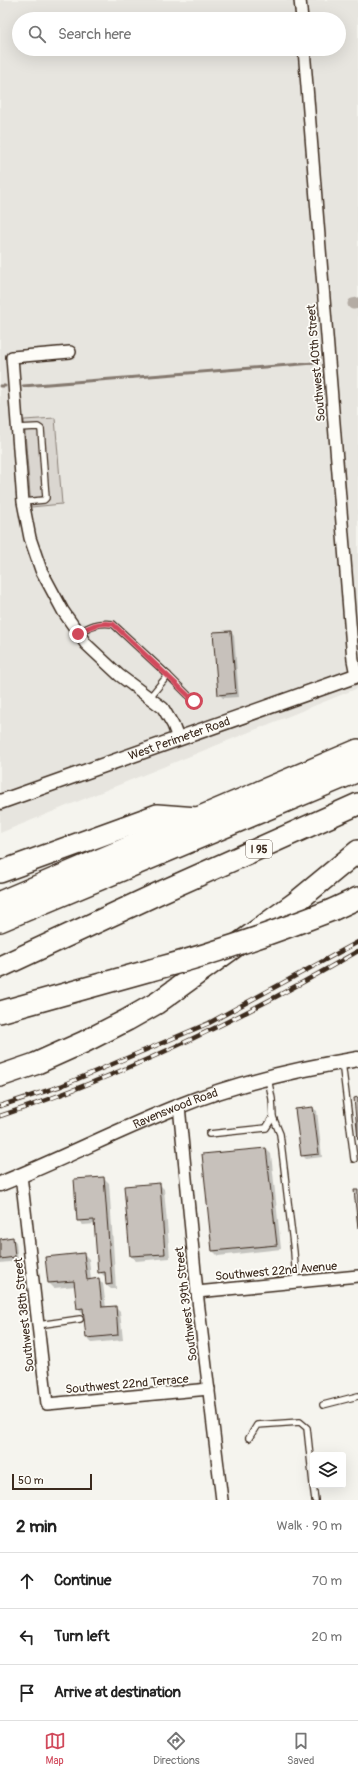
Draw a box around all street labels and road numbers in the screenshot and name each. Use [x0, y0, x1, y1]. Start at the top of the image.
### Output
street label: Southwest 40th Street [304, 304, 329, 422]
street label: West Perimeter Road [126, 714, 232, 764]
road number: I 95 [246, 840, 272, 858]
street label: Ravenswood Road [131, 1085, 220, 1132]
street label: Southwest 39th Street [172, 1246, 201, 1362]
street label: Southwest 38th Street [11, 1257, 38, 1373]
street label: Southwest 22nd Avenue [214, 1259, 338, 1284]
street label: Southwest 22nd Terrace [65, 1372, 189, 1397]

